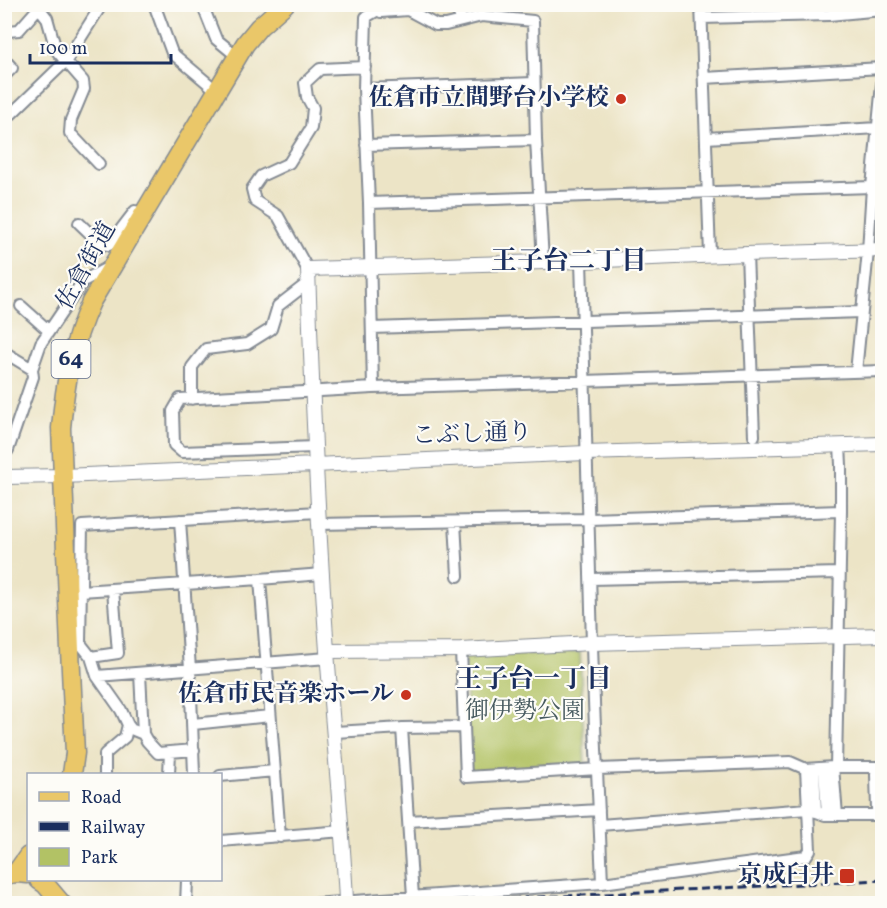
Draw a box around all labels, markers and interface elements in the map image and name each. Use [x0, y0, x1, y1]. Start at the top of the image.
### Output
scale bar [30, 27, 171, 65]
text: 100 m [39, 37, 88, 62]
place label: 佐倉市立間野台小学校 [369, 82, 609, 116]
marker: 佐倉市立間野台小学校 [614, 92, 628, 106]
street label: 佐倉街道 [49, 216, 125, 316]
district label: 王子台二丁目 [491, 244, 647, 280]
road number: 64 [52, 340, 90, 378]
street label: こぶし通り [411, 416, 533, 454]
district label: 王子台一丁目 [456, 662, 612, 698]
place label: 佐倉市民音楽ホール [178, 678, 394, 712]
marker: 佐倉市民音楽ホール [399, 688, 413, 702]
park label: 御伊勢公園 [465, 695, 585, 729]
legend [27, 773, 222, 881]
text: Road [81, 786, 122, 811]
text: Railway [81, 816, 145, 841]
text: Park [81, 846, 118, 871]
place label: 京成臼井 [738, 859, 834, 893]
marker: 京成臼井 [838, 867, 856, 885]

